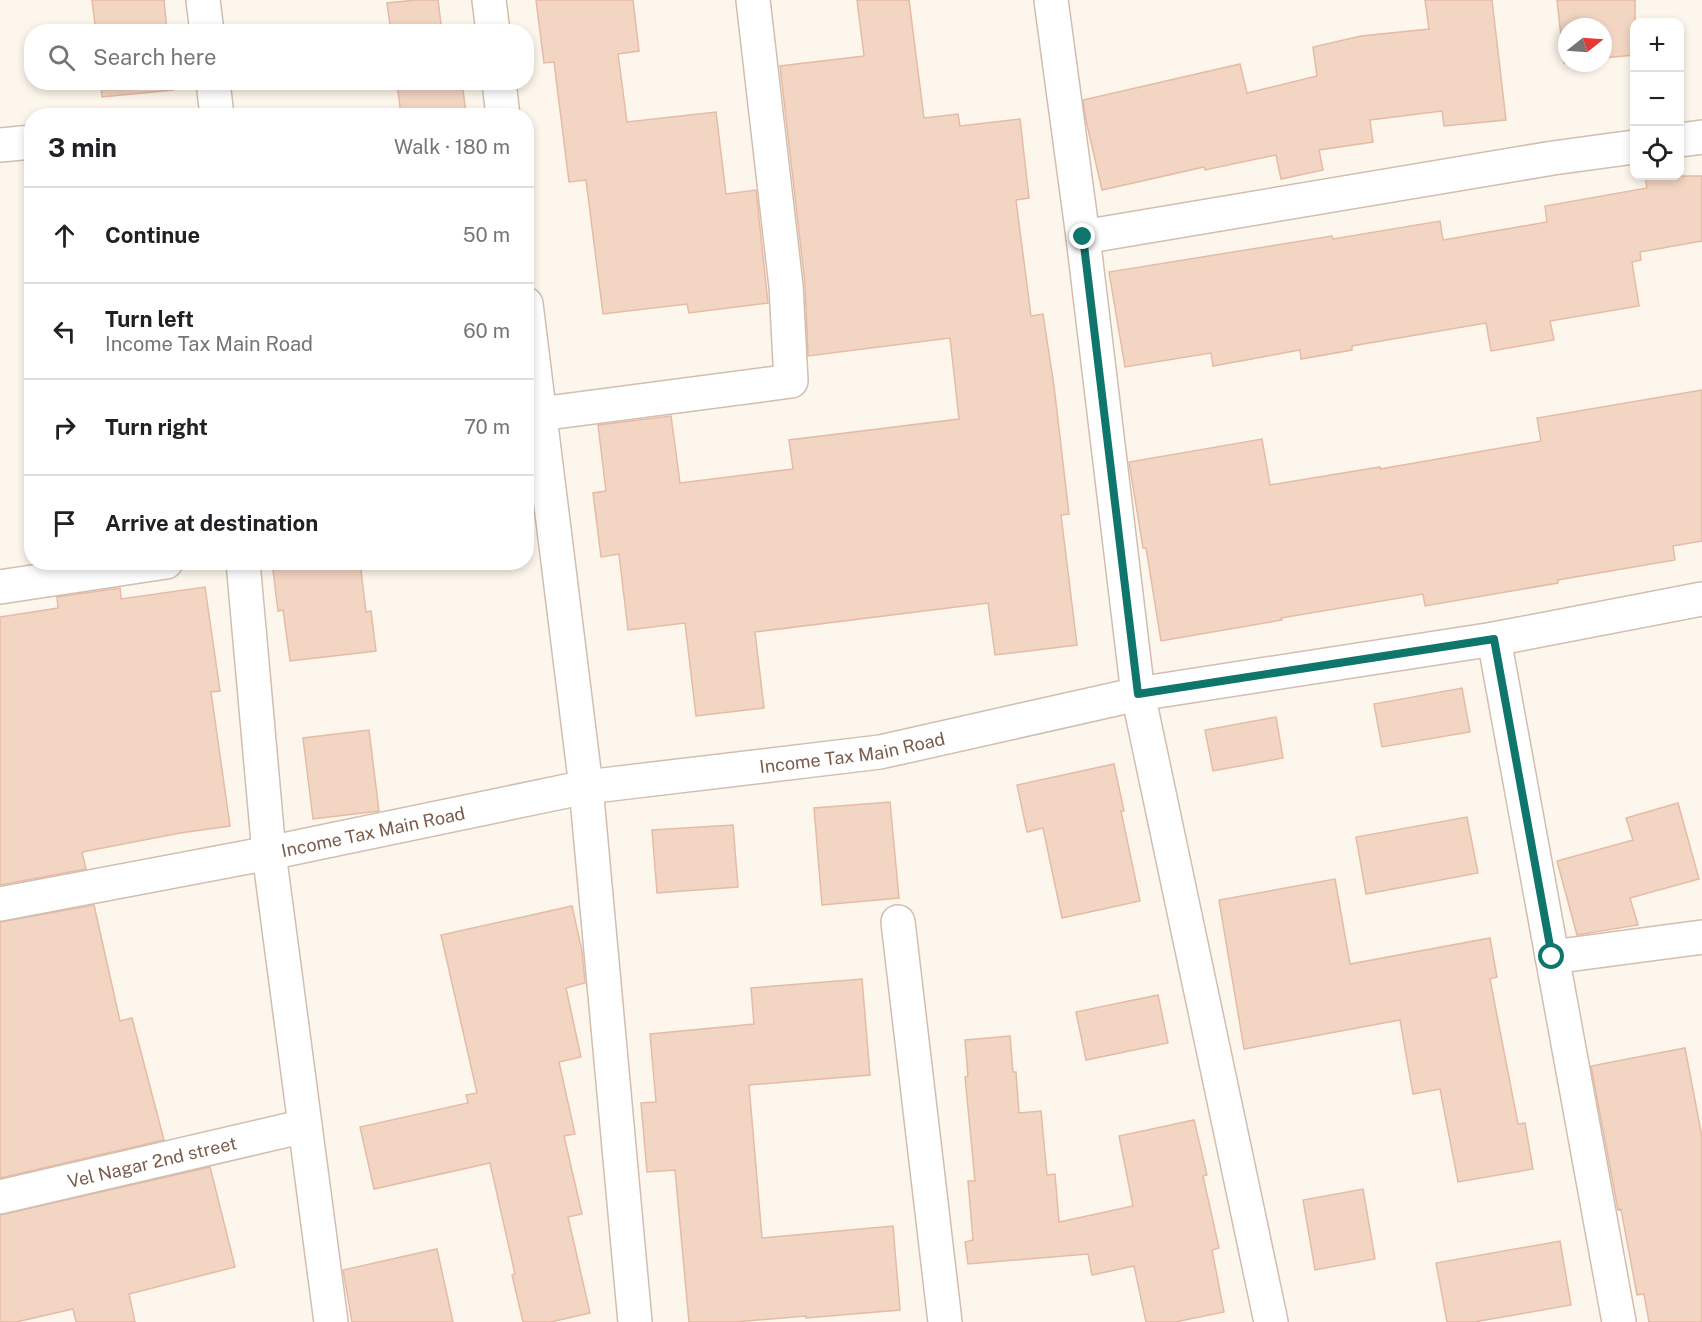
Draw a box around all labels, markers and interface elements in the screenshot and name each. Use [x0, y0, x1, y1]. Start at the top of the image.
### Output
north arrow [1558, 18, 1612, 72]
map controls [1630, 18, 1684, 180]
button: + [1630, 18, 1684, 72]
search box [24, 24, 534, 90]
icon: search [45, 41, 78, 74]
text: Search here [93, 44, 217, 70]
button: − [1630, 72, 1684, 126]
button: locate [1630, 126, 1684, 180]
text: 3 min [48, 132, 117, 163]
text: Walk · 180 m [394, 135, 510, 159]
icon: ahead [48, 219, 81, 252]
text: Continue [105, 222, 200, 248]
text: 50 m [463, 223, 510, 247]
route end [1069, 223, 1095, 249]
text: Turn left [105, 306, 194, 332]
icon: left [48, 315, 81, 348]
text: 60 m [463, 319, 510, 343]
text: Income Tax Main Road [105, 332, 313, 356]
icon: right [48, 411, 81, 444]
text: Turn right [105, 414, 208, 440]
text: 70 m [464, 415, 510, 439]
icon: arrive [48, 507, 81, 540]
text: Arrive at destination [105, 510, 318, 536]
street label: Income Tax Main Road [758, 727, 947, 777]
street label: Income Tax Main Road [279, 802, 467, 861]
route start [1538, 943, 1564, 969]
street label: Vel Nagar 2nd street [65, 1132, 239, 1191]

